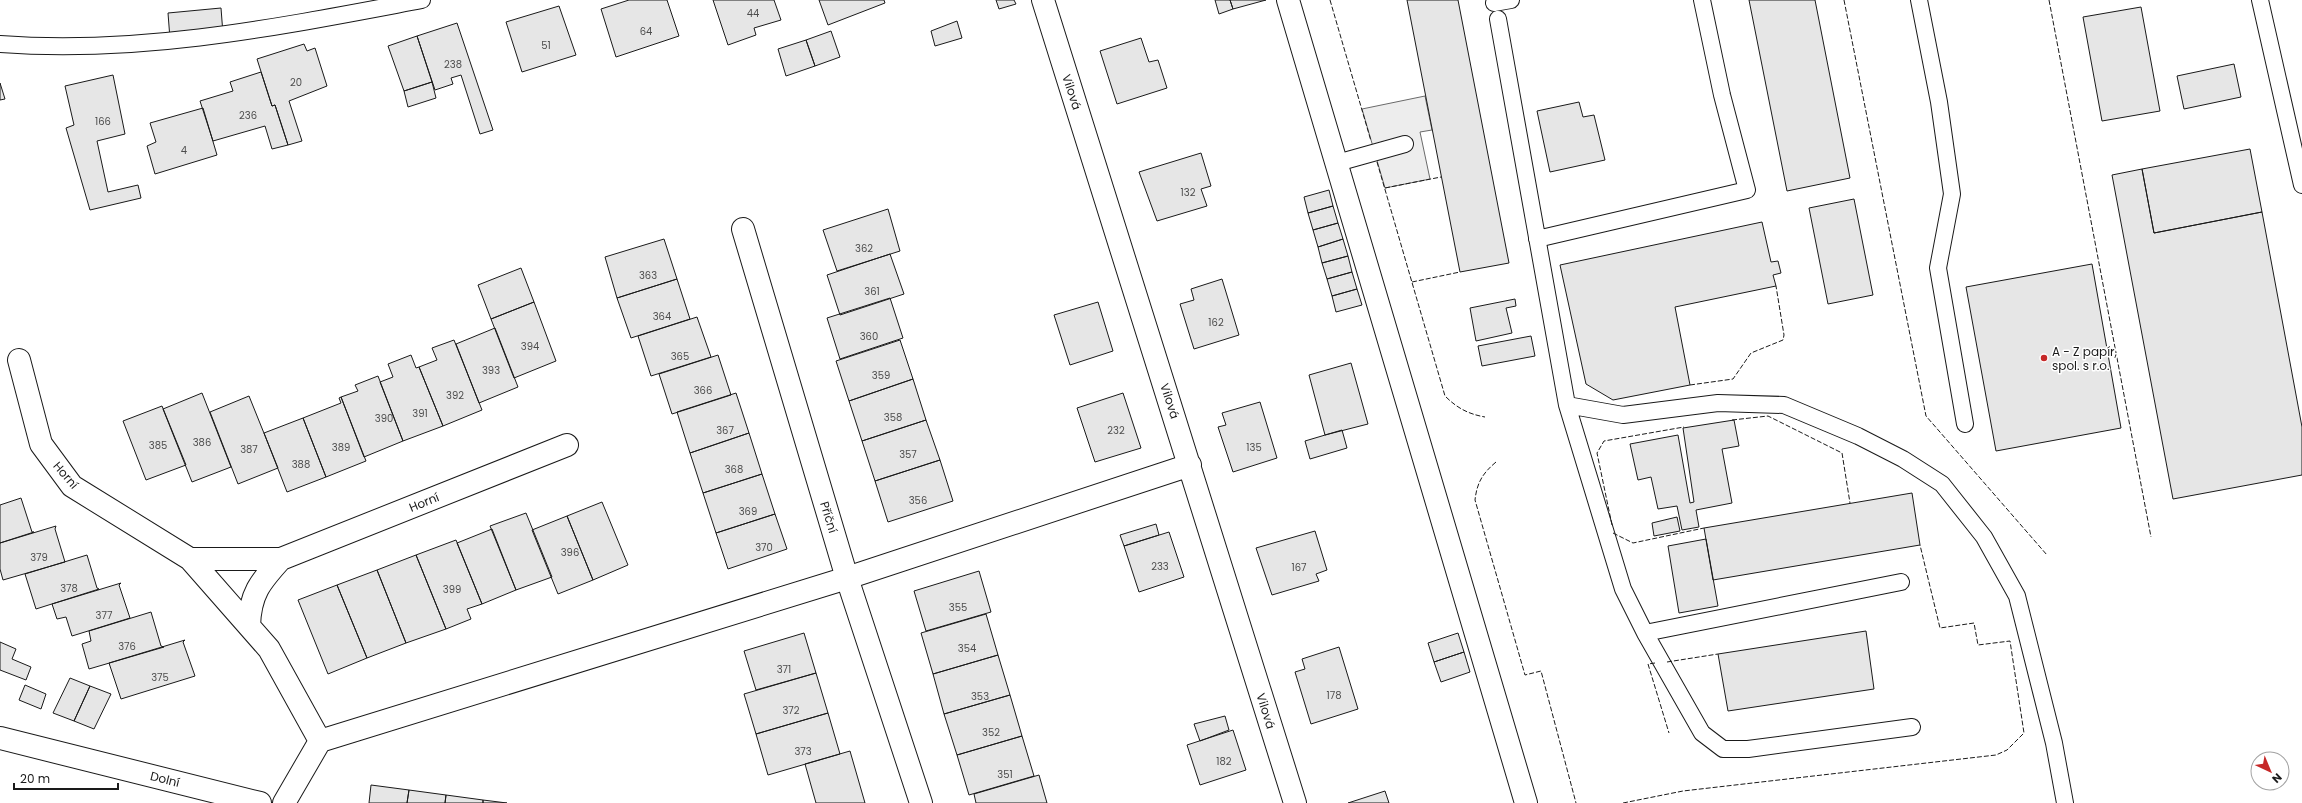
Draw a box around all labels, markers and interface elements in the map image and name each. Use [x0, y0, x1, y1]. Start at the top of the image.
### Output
house number: 44 [747, 6, 759, 21]
house number: 64 [640, 24, 652, 39]
house number: 51 [541, 38, 551, 53]
house number: 238 [444, 57, 462, 72]
street label: Vilová [1058, 72, 1086, 112]
house number: 20 [290, 75, 302, 90]
house number: 236 [239, 108, 257, 123]
house number: 166 [95, 114, 111, 129]
house number: 4 [181, 143, 187, 158]
house number: 132 [1181, 185, 1196, 200]
house number: 362 [855, 241, 873, 256]
house number: 363 [639, 268, 657, 283]
house number: 361 [864, 284, 880, 299]
house number: 364 [653, 309, 671, 324]
house number: 162 [1208, 315, 1224, 330]
house number: 360 [860, 329, 878, 344]
house number: 394 [521, 339, 539, 354]
place label: A - Z papír, spol. s r.o. [2052, 343, 2118, 374]
house number: 365 [671, 349, 689, 364]
marker: A - Z papír, spol. s r.o. [2039, 353, 2049, 363]
house number: 393 [482, 363, 500, 378]
house number: 359 [872, 368, 890, 383]
street label: Vilová [1156, 381, 1184, 421]
house number: 366 [694, 383, 712, 398]
house number: 392 [446, 388, 464, 403]
house number: 391 [412, 406, 428, 421]
house number: 358 [884, 410, 902, 425]
house number: 390 [375, 411, 393, 426]
house number: 367 [716, 423, 734, 438]
house number: 232 [1107, 423, 1125, 438]
house number: 386 [193, 435, 211, 450]
house number: 385 [149, 438, 167, 453]
house number: 389 [332, 440, 350, 455]
house number: 135 [1246, 440, 1262, 455]
house number: 387 [240, 442, 258, 457]
house number: 357 [899, 447, 917, 462]
house number: 388 [292, 457, 310, 472]
street label: Horní [49, 458, 83, 492]
house number: 368 [725, 462, 743, 477]
street label: Horní [406, 488, 442, 516]
house number: 356 [909, 493, 927, 508]
street label: Příční [816, 499, 842, 535]
house number: 369 [739, 504, 757, 519]
house number: 370 [755, 540, 773, 555]
house number: 396 [561, 545, 579, 560]
house number: 379 [30, 550, 48, 565]
house number: 233 [1151, 559, 1169, 574]
house number: 167 [1291, 560, 1307, 575]
house number: 378 [60, 581, 78, 596]
house number: 399 [443, 582, 461, 597]
house number: 355 [949, 600, 967, 615]
house number: 377 [96, 608, 113, 623]
house number: 376 [118, 639, 136, 654]
house number: 354 [958, 641, 976, 656]
house number: 371 [777, 662, 791, 677]
house number: 375 [151, 670, 169, 685]
house number: 178 [1327, 688, 1341, 703]
house number: 353 [971, 689, 989, 704]
street label: Vilová [1253, 691, 1279, 731]
house number: 372 [782, 703, 800, 718]
house number: 352 [982, 725, 1000, 740]
house number: 373 [794, 744, 812, 759]
north arrow [2250, 751, 2290, 791]
house number: 182 [1216, 754, 1232, 769]
scale bar [14, 765, 118, 791]
street label: Dolní [149, 767, 182, 791]
house number: 351 [997, 767, 1013, 782]
text: 20 m [20, 770, 50, 787]
text: N [2268, 770, 2285, 787]

